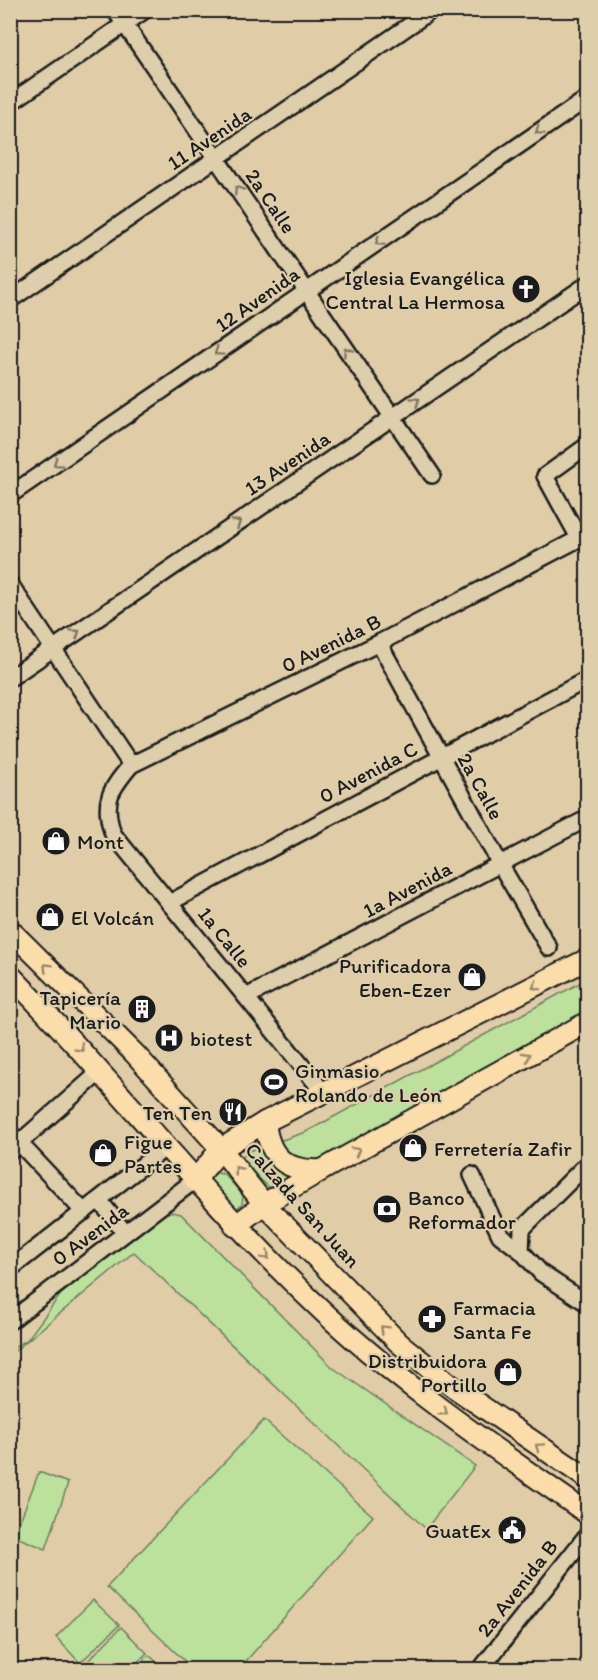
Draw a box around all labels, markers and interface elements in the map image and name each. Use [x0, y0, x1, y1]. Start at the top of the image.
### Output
street label: 11 Avenida [162, 101, 256, 175]
one-way arrow [535, 124, 546, 135]
street label: 2a Calle [240, 164, 302, 238]
one-way arrow [234, 186, 245, 197]
one-way arrow [374, 235, 385, 246]
street label: 12 Avenida [210, 261, 304, 337]
place label: Iglesia Evangélica Central La Hermosa [325, 265, 505, 314]
church icon: Iglesia Evangélica Central La Hermosa [510, 273, 542, 305]
one-way arrow [214, 345, 225, 356]
one-way arrow [343, 347, 354, 358]
one-way arrow [409, 397, 420, 408]
street label: 13 Avenida [240, 425, 335, 501]
one-way arrow [53, 455, 64, 466]
one-way arrow [231, 519, 242, 530]
street label: 0 Avenida B [277, 608, 385, 678]
one-way arrow [69, 629, 80, 640]
street label: 0 Avenida C [315, 736, 421, 808]
street label: 2a Calle [452, 748, 510, 824]
shop icon: Mont [40, 825, 72, 857]
place label: Mont [77, 829, 124, 854]
street label: 1a Avenida [358, 855, 456, 923]
shop icon: El Volcán [34, 901, 66, 933]
street label: 1a Calle [193, 901, 257, 973]
place label: El Volcán [71, 905, 154, 930]
place label: Purificadora Eben-Ezer [339, 953, 452, 1002]
shop icon: Purificadora Eben-Ezer [456, 961, 488, 993]
one-way arrow [44, 963, 55, 974]
one-way arrow [531, 979, 542, 990]
place label: Tapicería Mario [40, 985, 121, 1034]
building icon: Tapicería Mario [126, 993, 158, 1025]
hospital icon: biotest [153, 1022, 185, 1054]
place label: biotest [190, 1026, 252, 1051]
one-way arrow [72, 1041, 83, 1052]
one-way arrow [520, 1051, 531, 1063]
place label: Ginmasio Rolando de León [295, 1058, 441, 1107]
sports icon: Ginmasio Rolando de León [258, 1066, 290, 1098]
restaurant icon: Ten Ten [217, 1096, 249, 1128]
place label: Ten Ten [143, 1100, 212, 1125]
place label: Figue Partes [124, 1129, 182, 1178]
shop icon: Ferretería Zafir [397, 1132, 429, 1164]
place label: Ferretería Zafir [434, 1136, 572, 1161]
shop icon: Figue Partes [87, 1137, 119, 1169]
street label: Calzada San Juan [240, 1137, 366, 1273]
one-way arrow [350, 1146, 360, 1158]
one-way arrow [234, 1166, 245, 1177]
place label: Banco Reformador [408, 1185, 516, 1234]
bank icon: Banco Reformador [371, 1193, 403, 1225]
street label: 0 Avenida [47, 1197, 133, 1271]
one-way arrow [258, 1248, 269, 1259]
place label: Farmacia Santa Fe [453, 1295, 536, 1344]
pharmacy icon: Farmacia Santa Fe [416, 1303, 448, 1335]
one-way arrow [381, 1325, 392, 1336]
place label: Distribuidora Portillo [368, 1348, 487, 1397]
shop icon: Distribuidora Portillo [492, 1356, 524, 1388]
one-way arrow [437, 1405, 448, 1416]
one-way arrow [534, 1443, 545, 1454]
public building icon: GuatEx [496, 1514, 528, 1546]
place label: GuatEx [425, 1518, 491, 1543]
street label: 2a Avenida B [471, 1534, 563, 1642]

